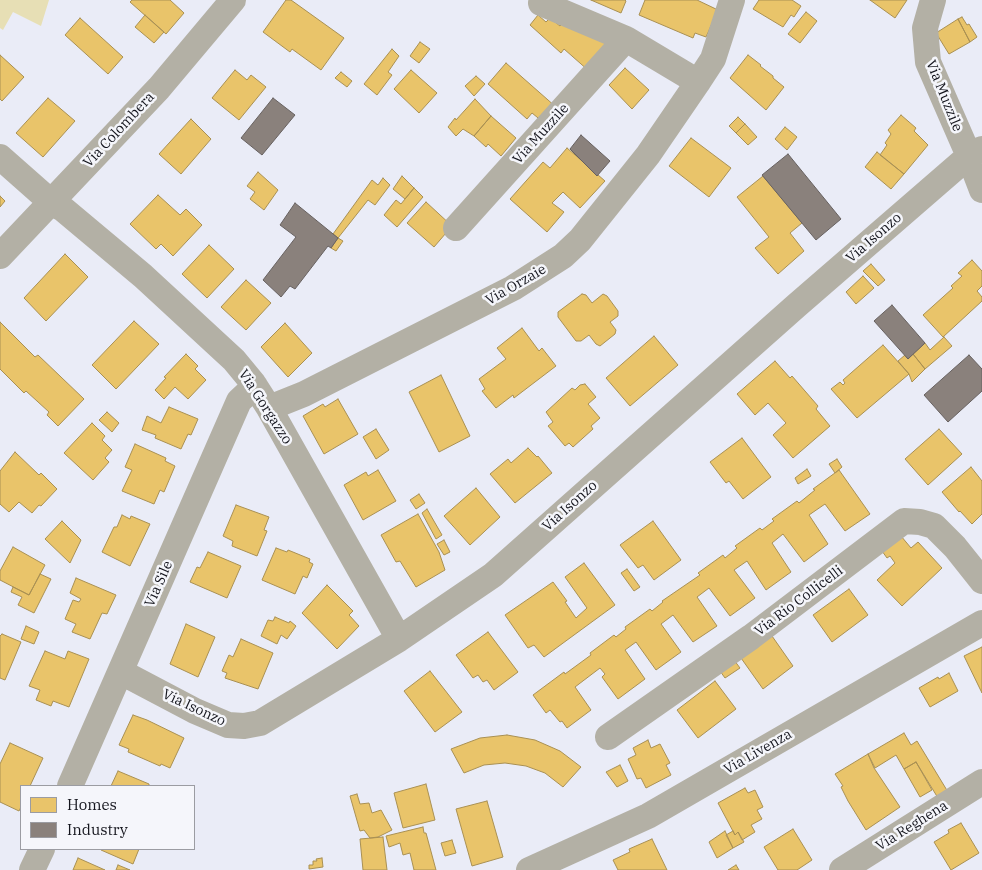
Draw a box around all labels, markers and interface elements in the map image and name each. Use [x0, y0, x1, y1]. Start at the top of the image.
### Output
street label: Via Muzzile [922, 58, 966, 134]
street label: Via Colombera [80, 89, 158, 171]
street label: Via Muzzile [509, 100, 573, 168]
street label: Via Isonzo [843, 209, 905, 267]
street label: Via Orzaie [483, 261, 549, 309]
street label: Via Gorgazzo [235, 366, 295, 448]
street label: Via Isonzo [539, 477, 601, 535]
street label: Via Sile [141, 558, 177, 610]
street label: Via Rio Collicelli [751, 562, 847, 640]
street label: Via Isonzo [160, 686, 228, 730]
street label: Via Livenza [721, 726, 795, 778]
legend [20, 785, 195, 850]
text: Homes [67, 795, 117, 814]
street label: Via Reghena [873, 797, 951, 855]
text: Industry [67, 820, 128, 839]

